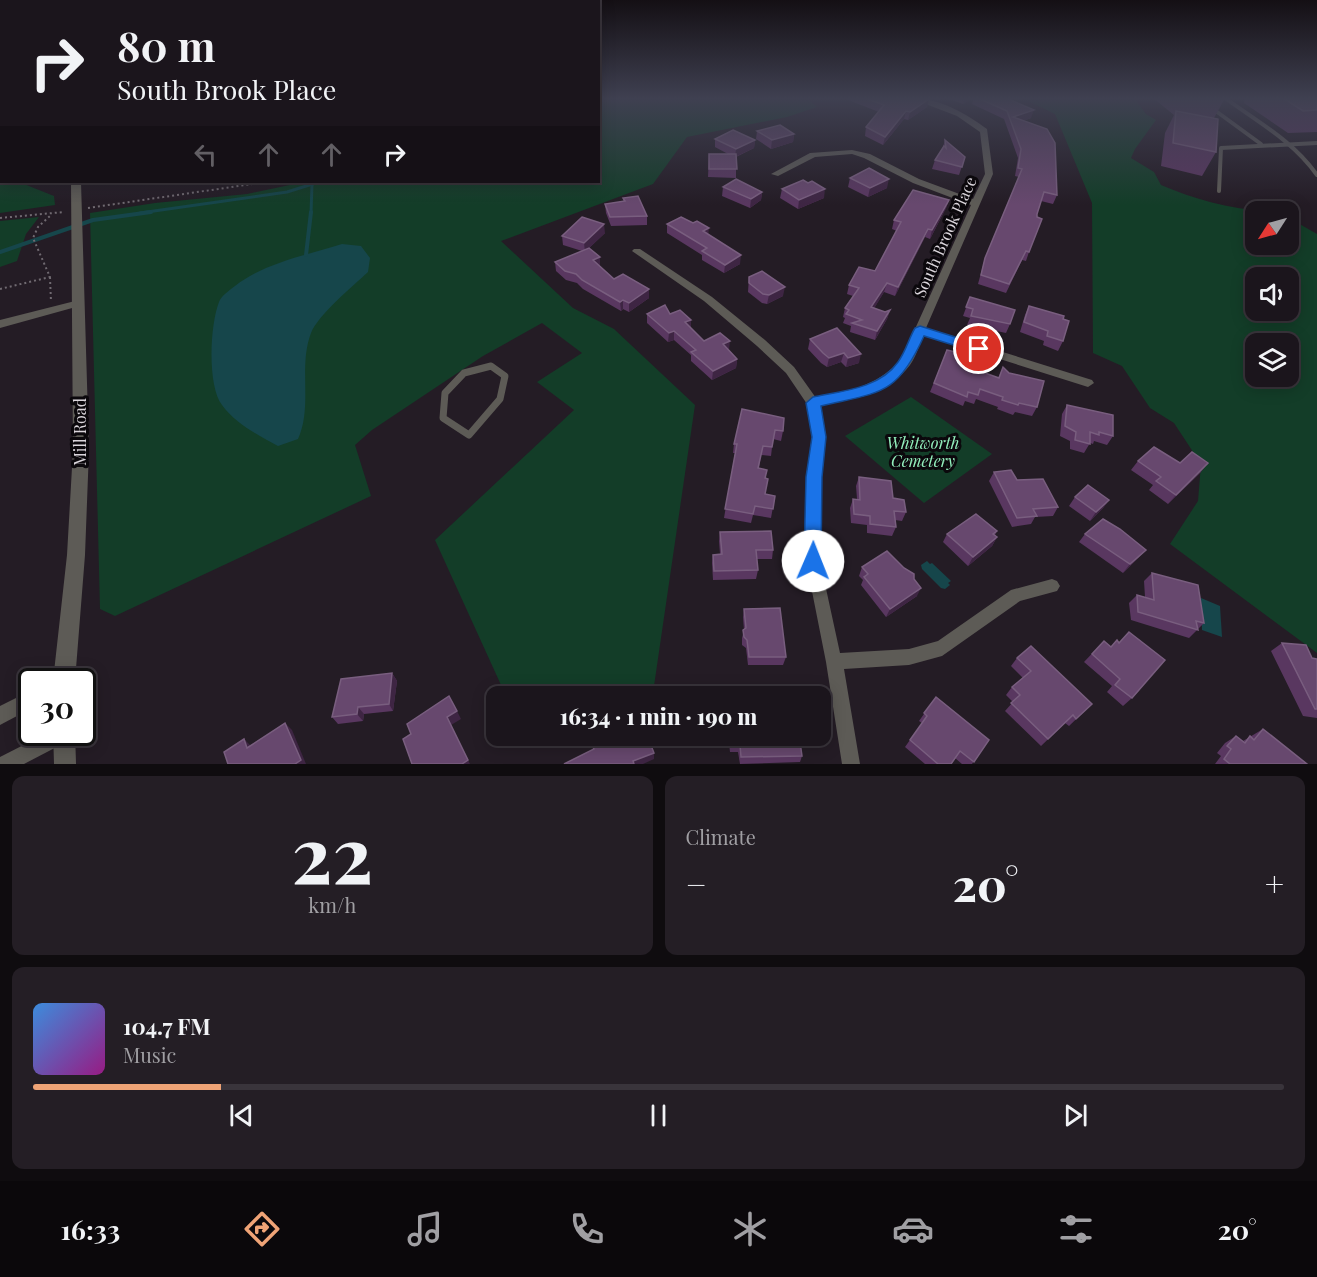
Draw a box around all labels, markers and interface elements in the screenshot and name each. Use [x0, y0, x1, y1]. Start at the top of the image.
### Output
text: 80 m [117, 17, 215, 73]
icon: right [18, 24, 96, 102]
text: South Brook Place [117, 71, 336, 107]
icon: left [189, 138, 222, 171]
icon: ahead [252, 138, 285, 171]
icon: ahead [315, 138, 348, 171]
icon: right [378, 138, 411, 171]
street label: South Brook Place [909, 173, 981, 300]
north arrow [1245, 201, 1299, 255]
map controls [1245, 201, 1299, 387]
button: sound [1245, 267, 1299, 321]
pin [953, 323, 1004, 374]
icon: arrive [962, 332, 995, 365]
button: layers [1245, 333, 1299, 387]
street label: Mill Road [69, 398, 90, 466]
park label: Whitworth Cemetery [887, 432, 959, 471]
position arrow [781, 529, 845, 593]
speed limit sign: 30 [18, 668, 96, 746]
text: 16:34 · 1 min · 190 m [560, 701, 757, 731]
text: 22 [291, 800, 373, 904]
text: Climate [686, 823, 756, 850]
text: 20° [953, 853, 1019, 913]
text: − [686, 861, 707, 905]
text: + [1265, 861, 1284, 905]
text: km/h [308, 891, 356, 918]
text: 104.7 FM [123, 1011, 211, 1041]
text: Music [123, 1041, 176, 1068]
icon: previous [225, 1099, 258, 1132]
icon: pause [642, 1099, 675, 1132]
icon: next [1059, 1099, 1092, 1132]
icon: directions [241, 1208, 283, 1250]
icon: music [404, 1208, 446, 1250]
icon: phone [566, 1208, 608, 1250]
icon: climate [729, 1208, 771, 1250]
icon: car [892, 1208, 934, 1250]
icon: filters [1055, 1208, 1097, 1250]
text: 16:33 [60, 1211, 120, 1247]
text: 20° [1218, 1211, 1257, 1247]

